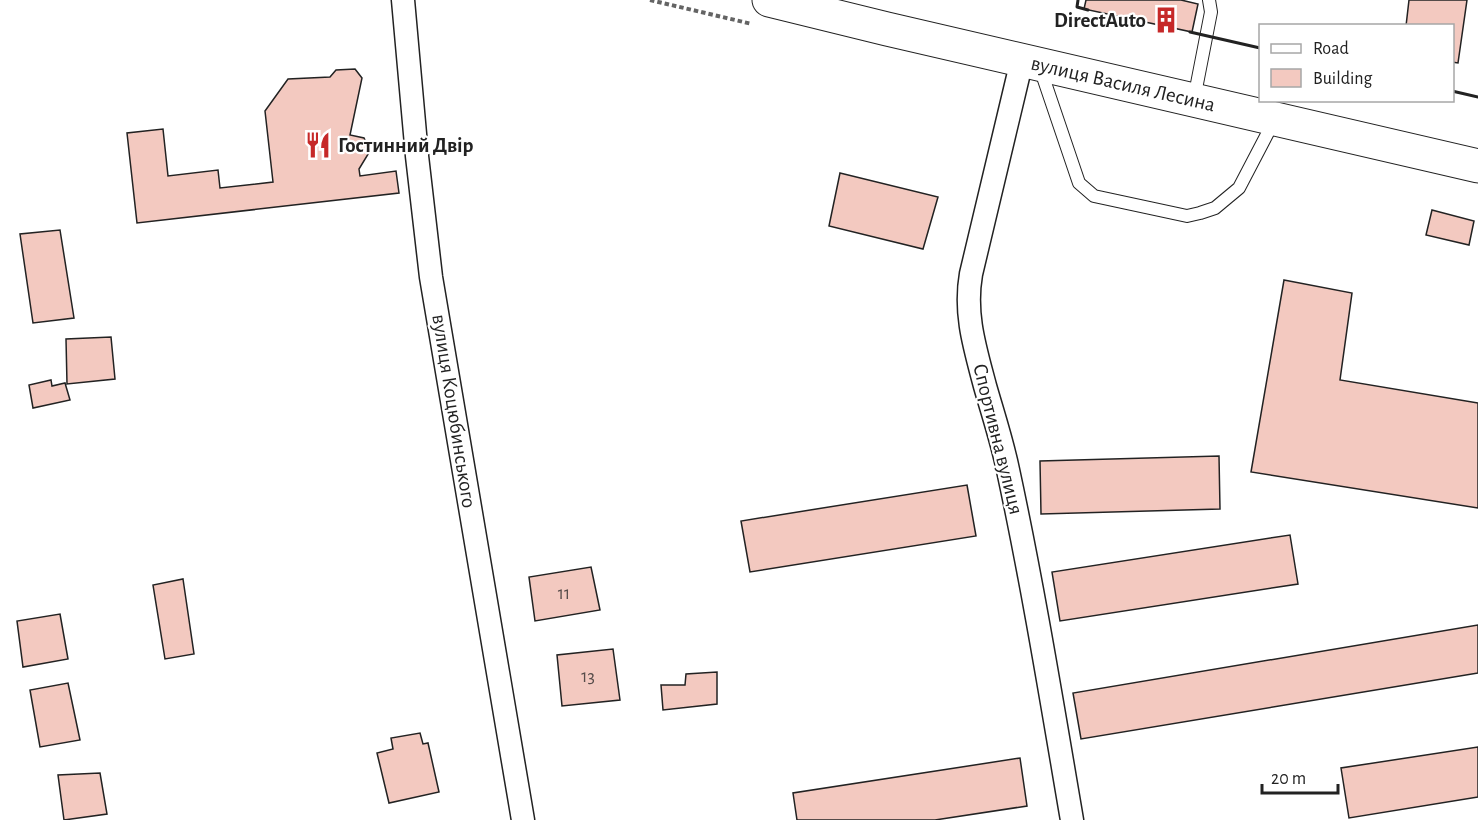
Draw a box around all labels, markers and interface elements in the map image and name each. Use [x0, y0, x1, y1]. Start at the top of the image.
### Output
building icon: DirectAuto [1151, 5, 1181, 35]
place label: DirectAuto [1054, 10, 1146, 31]
legend [1259, 24, 1454, 102]
text: Road [1313, 40, 1349, 58]
street label: вулиця Василя Лесина [1029, 53, 1218, 116]
text: Building [1313, 70, 1373, 88]
restaurant icon: Гостинний Двір [303, 130, 333, 160]
place label: Гостинний Двір [338, 135, 474, 156]
street label: вулиця Коцюбинського [428, 313, 480, 509]
street label: Спортивна вулиця [969, 361, 1027, 517]
house number: 11 [558, 585, 570, 603]
house number: 13 [581, 668, 595, 686]
scale bar [1262, 757, 1338, 795]
text: 20 m [1271, 770, 1306, 788]

